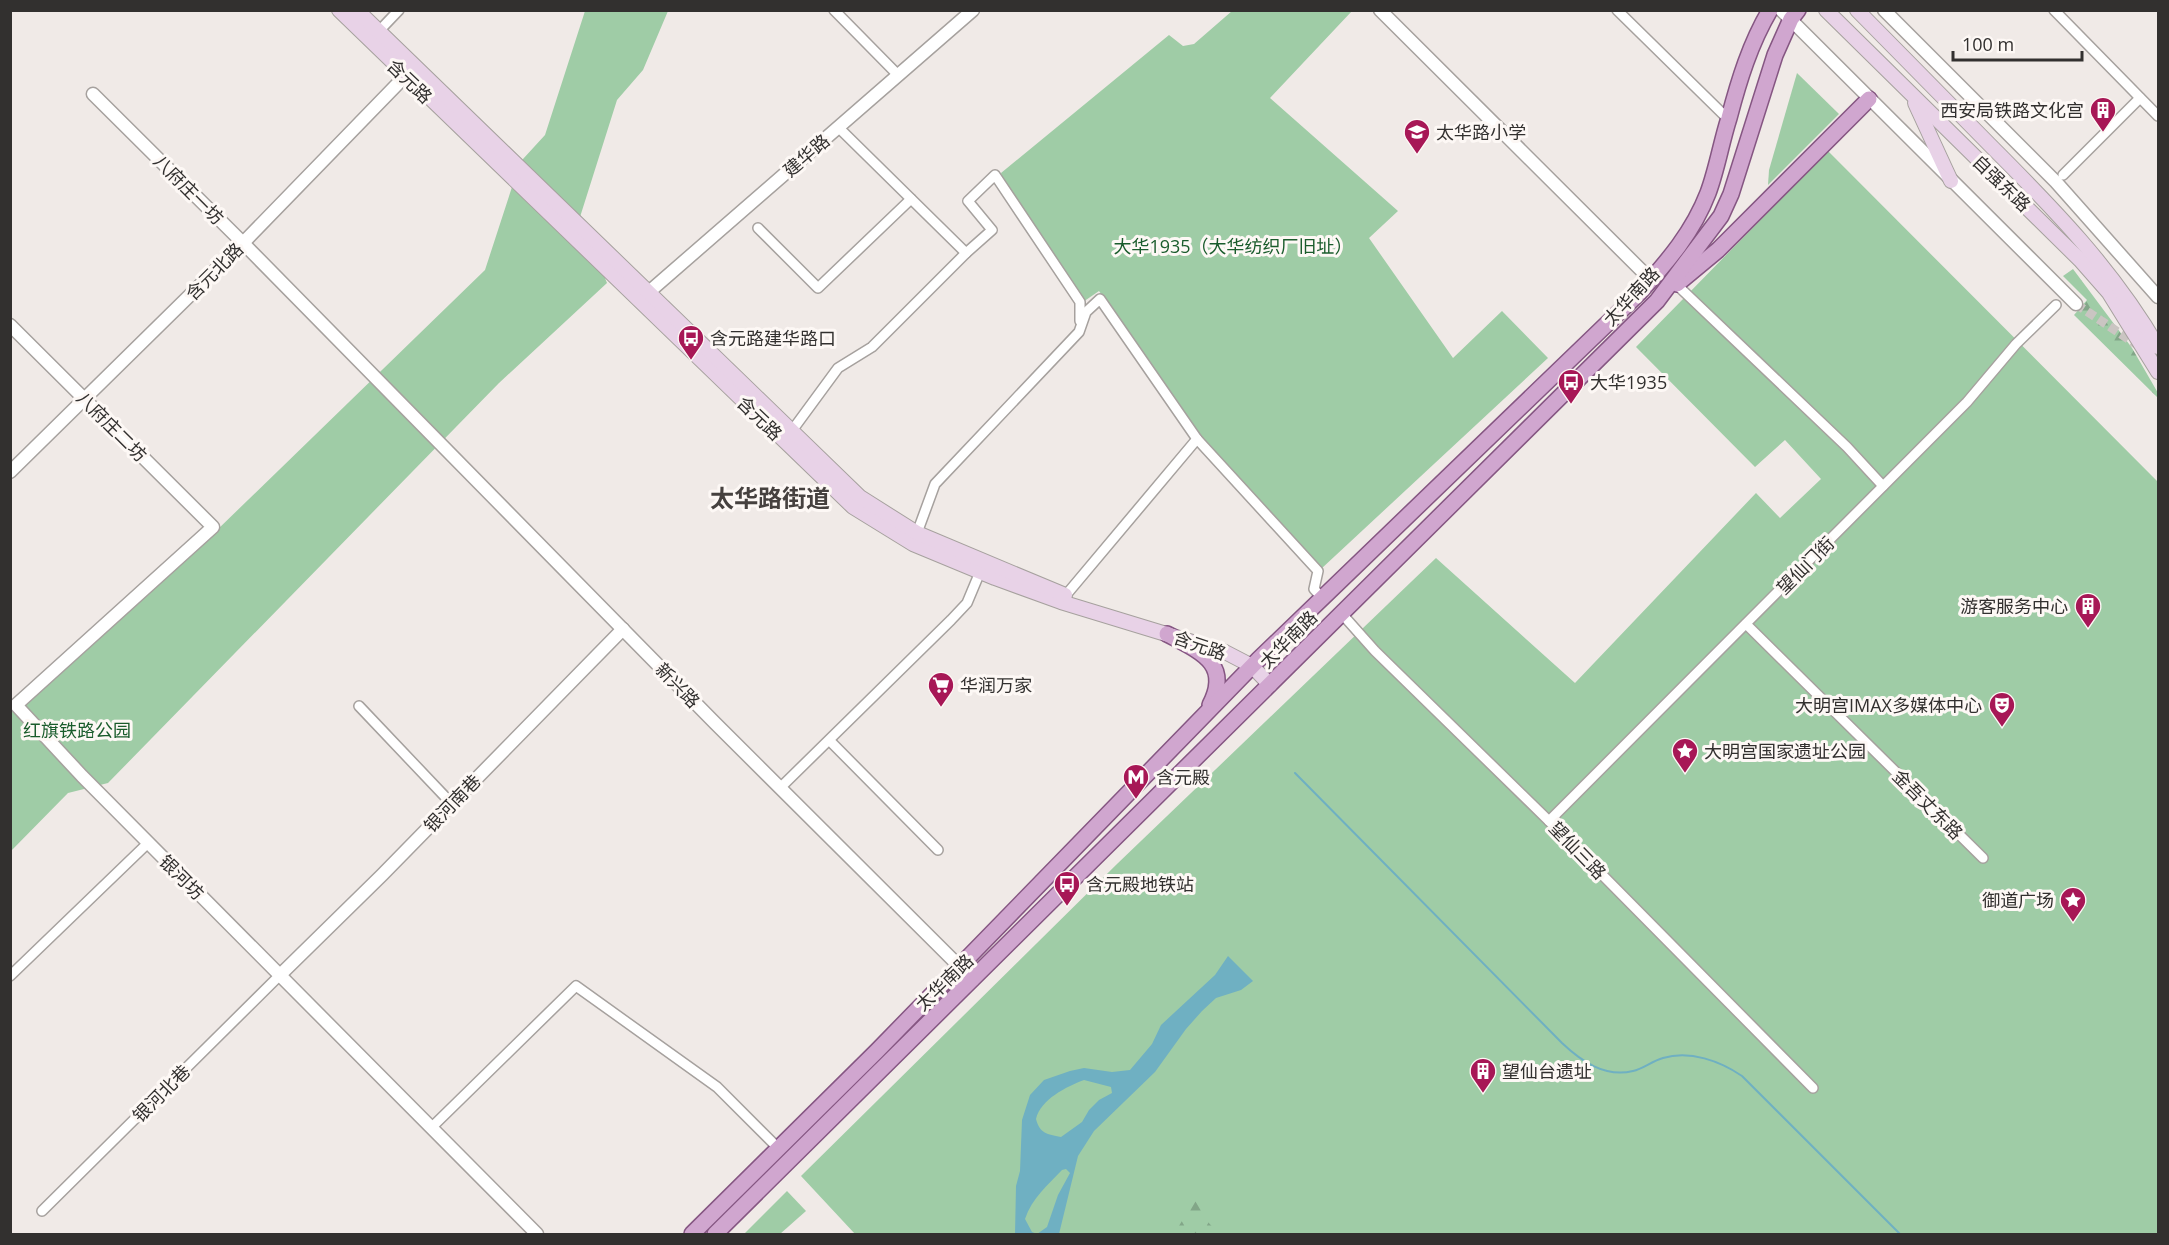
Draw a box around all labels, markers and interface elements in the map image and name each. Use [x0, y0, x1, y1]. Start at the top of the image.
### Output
scale bar [1953, 24, 2082, 62]
text: 100 m [1962, 32, 2014, 56]
street label: 含元路 [382, 54, 438, 108]
building icon: 西安局铁路文化宫 [2088, 95, 2118, 133]
place label: 西安局铁路文化宫 [1940, 98, 2084, 122]
school or university icon: 太华路小学 [1402, 117, 1432, 155]
place label: 太华路小学 [1436, 120, 1526, 144]
street label: 建华路 [778, 128, 834, 182]
street label: 八府庄一坊 [149, 149, 229, 229]
street label: 自强东路 [1968, 149, 2036, 217]
park label: 大华1935（大华纺织厂旧址） [1113, 234, 1353, 258]
street label: 含元北路 [180, 237, 248, 305]
street label: 太华南路 [1598, 261, 1664, 331]
bus stop icon: 含元路建华路口 [676, 323, 706, 361]
place label: 含元路建华路口 [710, 326, 836, 350]
bus stop icon: 大华1935 [1556, 367, 1586, 405]
place label: 大华1935 [1590, 370, 1667, 394]
street label: 八府庄二坊 [72, 386, 152, 466]
street label: 含元路 [732, 391, 788, 445]
district label: 太华路街道 [710, 481, 830, 514]
street label: 望仙门街 [1771, 531, 1839, 599]
building icon: 游客服务中心 [2073, 591, 2103, 629]
place label: 游客服务中心 [1960, 594, 2068, 618]
street label: 太华南路 [1254, 605, 1322, 673]
street label: 含元路 [1171, 625, 1229, 665]
street label: 新兴路 [651, 657, 705, 713]
supermarket icon: 华润万家 [926, 670, 956, 708]
place label: 华润万家 [960, 673, 1032, 697]
theatre icon: 大明宫IMAX多媒体中心 [1987, 690, 2017, 728]
place label: 大明宫IMAX多媒体中心 [1795, 693, 1982, 717]
park label: 红旗铁路公园 [23, 718, 131, 742]
place icon: 大明宫国家遗址公园 [1670, 736, 1700, 774]
place label: 大明宫国家遗址公园 [1704, 739, 1866, 763]
metro station icon: 含元殿 [1121, 762, 1151, 800]
street label: 金吾丈东路 [1888, 764, 1968, 844]
place label: 含元殿 [1156, 765, 1210, 789]
street label: 银河南巷 [418, 769, 486, 837]
street label: 望仙三路 [1544, 816, 1612, 884]
street label: 银河坊 [154, 849, 210, 905]
bus stop icon: 含元殿地铁站 [1052, 869, 1082, 907]
place label: 含元殿地铁站 [1086, 872, 1194, 896]
place icon: 御道广场 [2058, 885, 2088, 923]
place label: 御道广场 [1982, 888, 2054, 912]
street label: 太华南路 [910, 948, 978, 1016]
building icon: 望仙台遗址 [1468, 1056, 1498, 1094]
street label: 银河北巷 [127, 1059, 195, 1127]
place label: 望仙台遗址 [1502, 1059, 1592, 1083]

